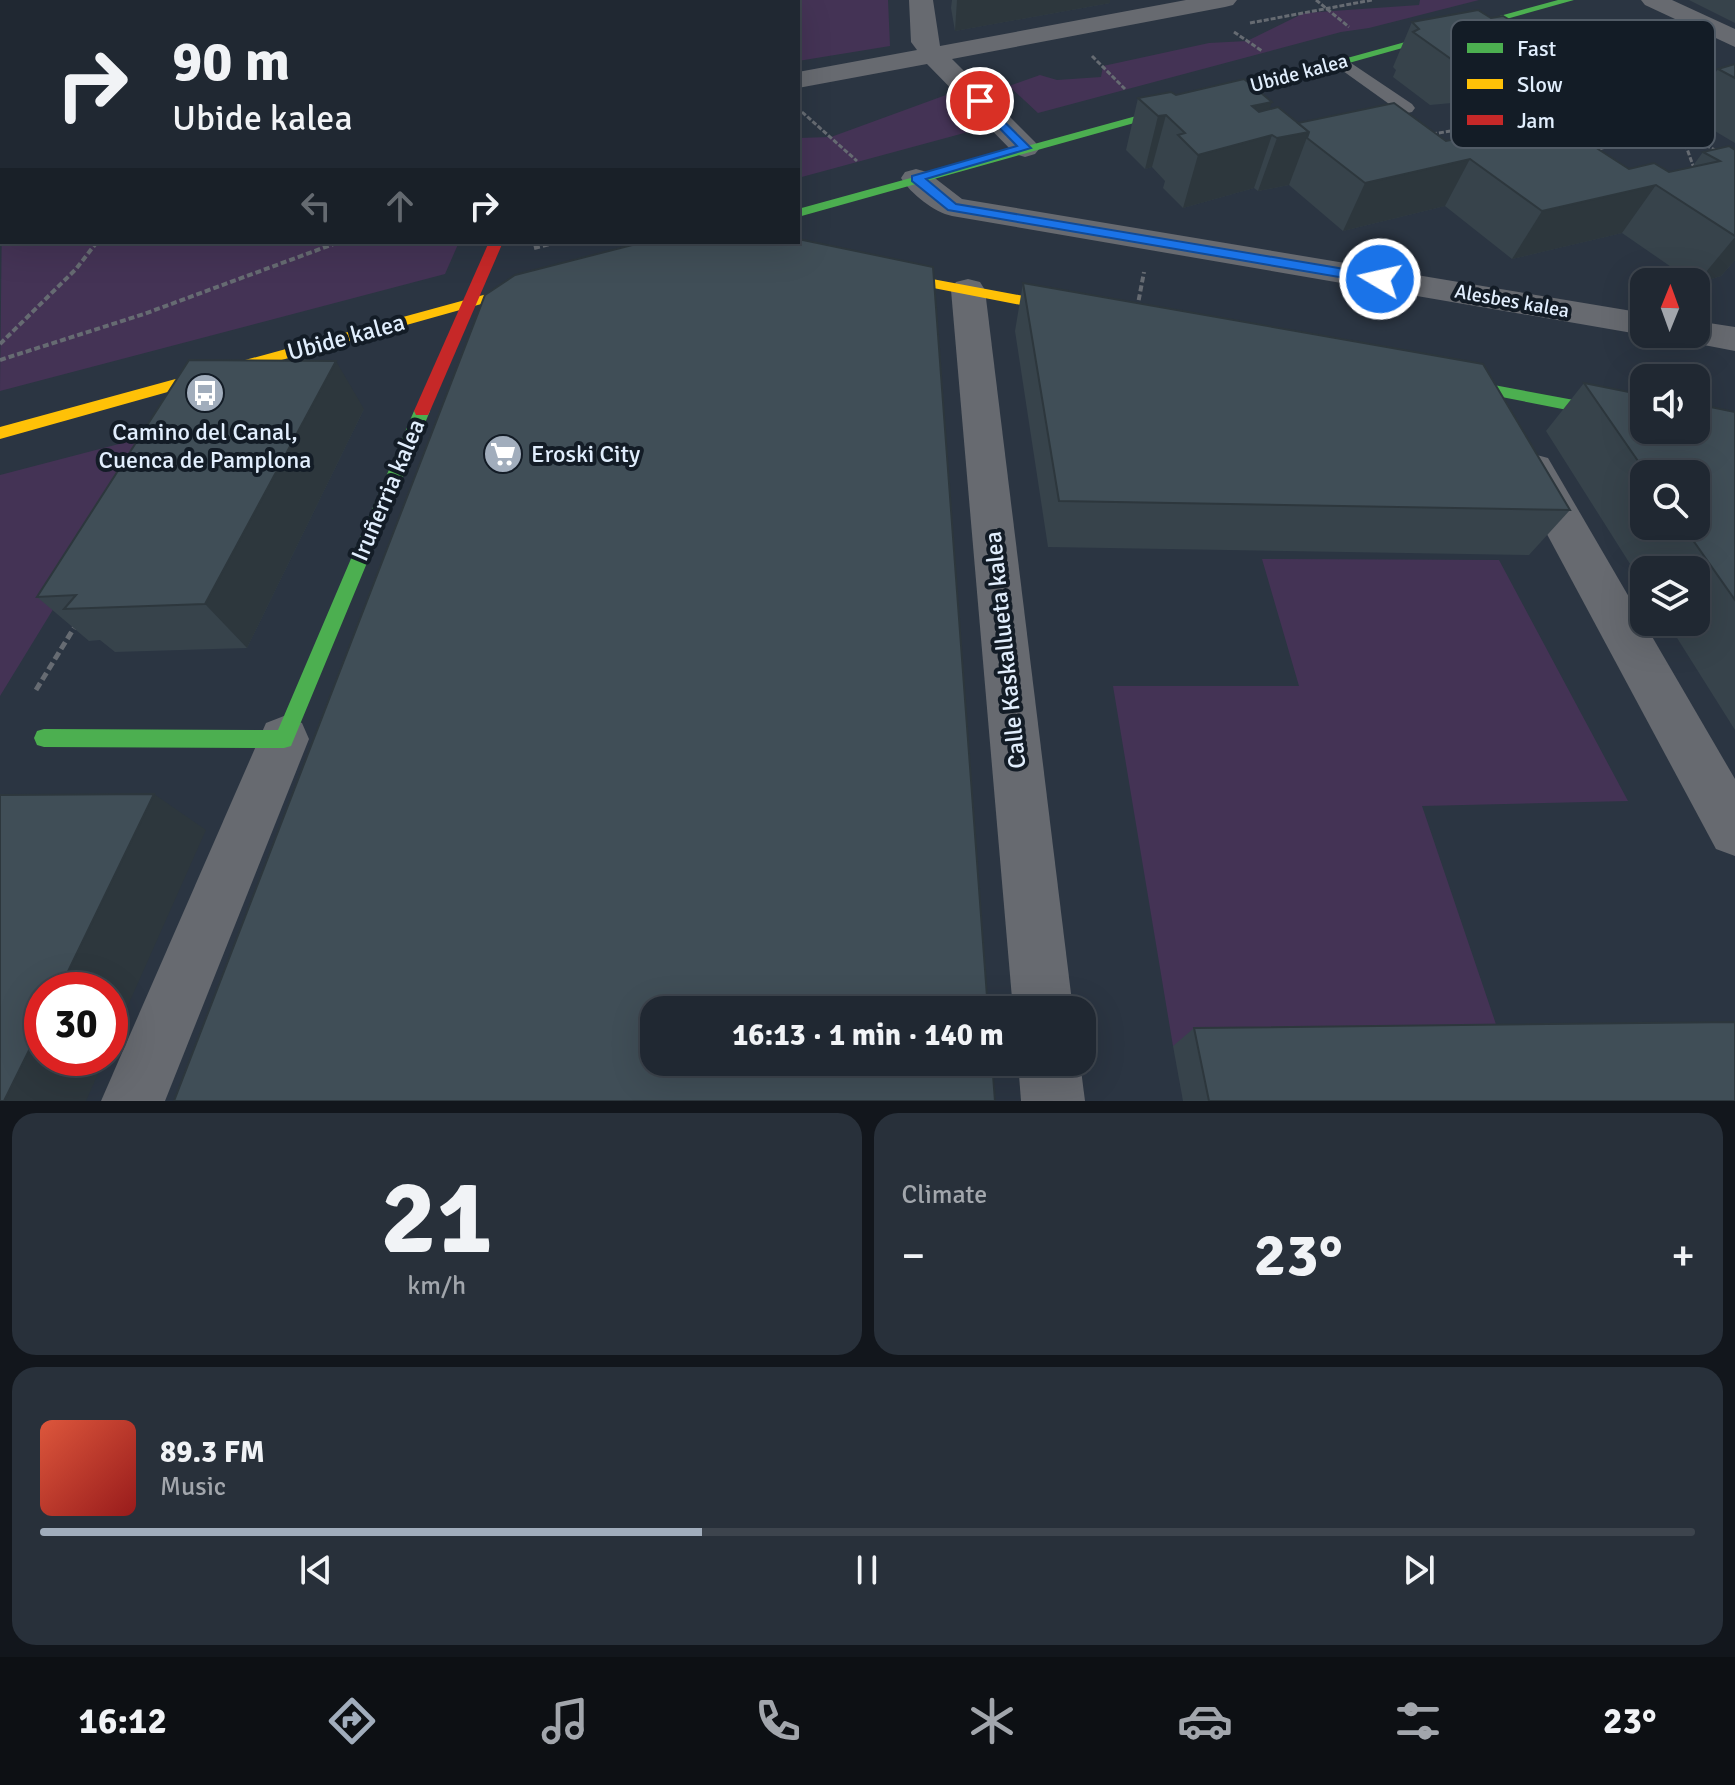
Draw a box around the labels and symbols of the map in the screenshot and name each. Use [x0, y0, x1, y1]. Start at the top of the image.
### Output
legend [1451, 20, 1715, 148]
text: Fast [1517, 35, 1557, 62]
street label: Ubide kalea [1247, 48, 1351, 98]
pin [946, 67, 1014, 135]
text: Slow [1517, 71, 1563, 98]
text: Jam [1517, 107, 1555, 134]
position arrow [1338, 237, 1422, 321]
north arrow [1630, 268, 1710, 348]
street label: Alesbes kalea [1453, 279, 1571, 323]
street label: Ubide kalea [284, 307, 408, 367]
bus stop icon: Camino del Canal, Cuenca de Pamplona [184, 372, 226, 414]
street label: Iruñerria kalea [345, 414, 431, 566]
place label: Camino del Canal, Cuenca de Pamplona [99, 417, 311, 475]
supermarket icon: Eroski City [482, 433, 524, 475]
place label: Eroski City [531, 439, 640, 469]
street label: Calle Kaskallueta kalea [978, 530, 1032, 770]
speed limit sign: 30 [24, 972, 128, 1076]

